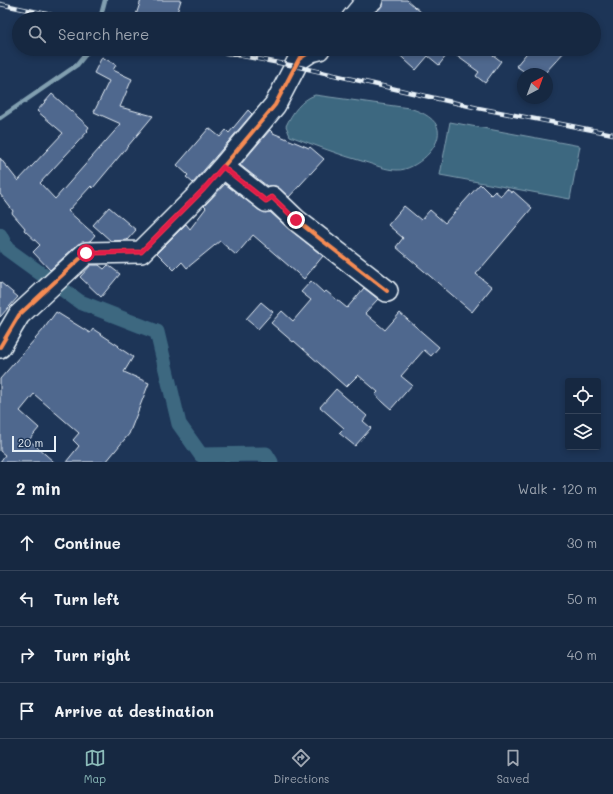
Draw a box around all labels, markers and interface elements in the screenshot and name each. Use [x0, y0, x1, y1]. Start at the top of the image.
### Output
search box [12, 12, 601, 56]
icon: search [26, 23, 48, 45]
text: Search here [58, 24, 149, 44]
north arrow [517, 68, 553, 104]
route end [287, 211, 305, 229]
route start [77, 244, 95, 262]
map controls [565, 378, 601, 450]
button: locate [565, 378, 601, 414]
button: layers [565, 414, 601, 450]
scale bar [12, 434, 56, 453]
text: 20 m [18, 435, 43, 450]
text: 2 min [16, 477, 61, 499]
text: Walk · 120 m [518, 480, 597, 497]
icon: ahead [16, 532, 38, 554]
text: Continue [54, 533, 121, 553]
text: 30 m [567, 534, 597, 551]
icon: left [16, 588, 38, 610]
text: Turn left [54, 589, 119, 609]
text: 50 m [567, 590, 597, 607]
icon: right [16, 644, 38, 666]
text: Turn right [54, 645, 131, 665]
text: 40 m [567, 646, 597, 663]
icon: arrive [16, 700, 38, 722]
text: Arrive at destination [54, 701, 214, 721]
tab: Map [84, 747, 106, 786]
tab: Directions [273, 747, 329, 786]
tab: Saved [497, 747, 529, 786]

